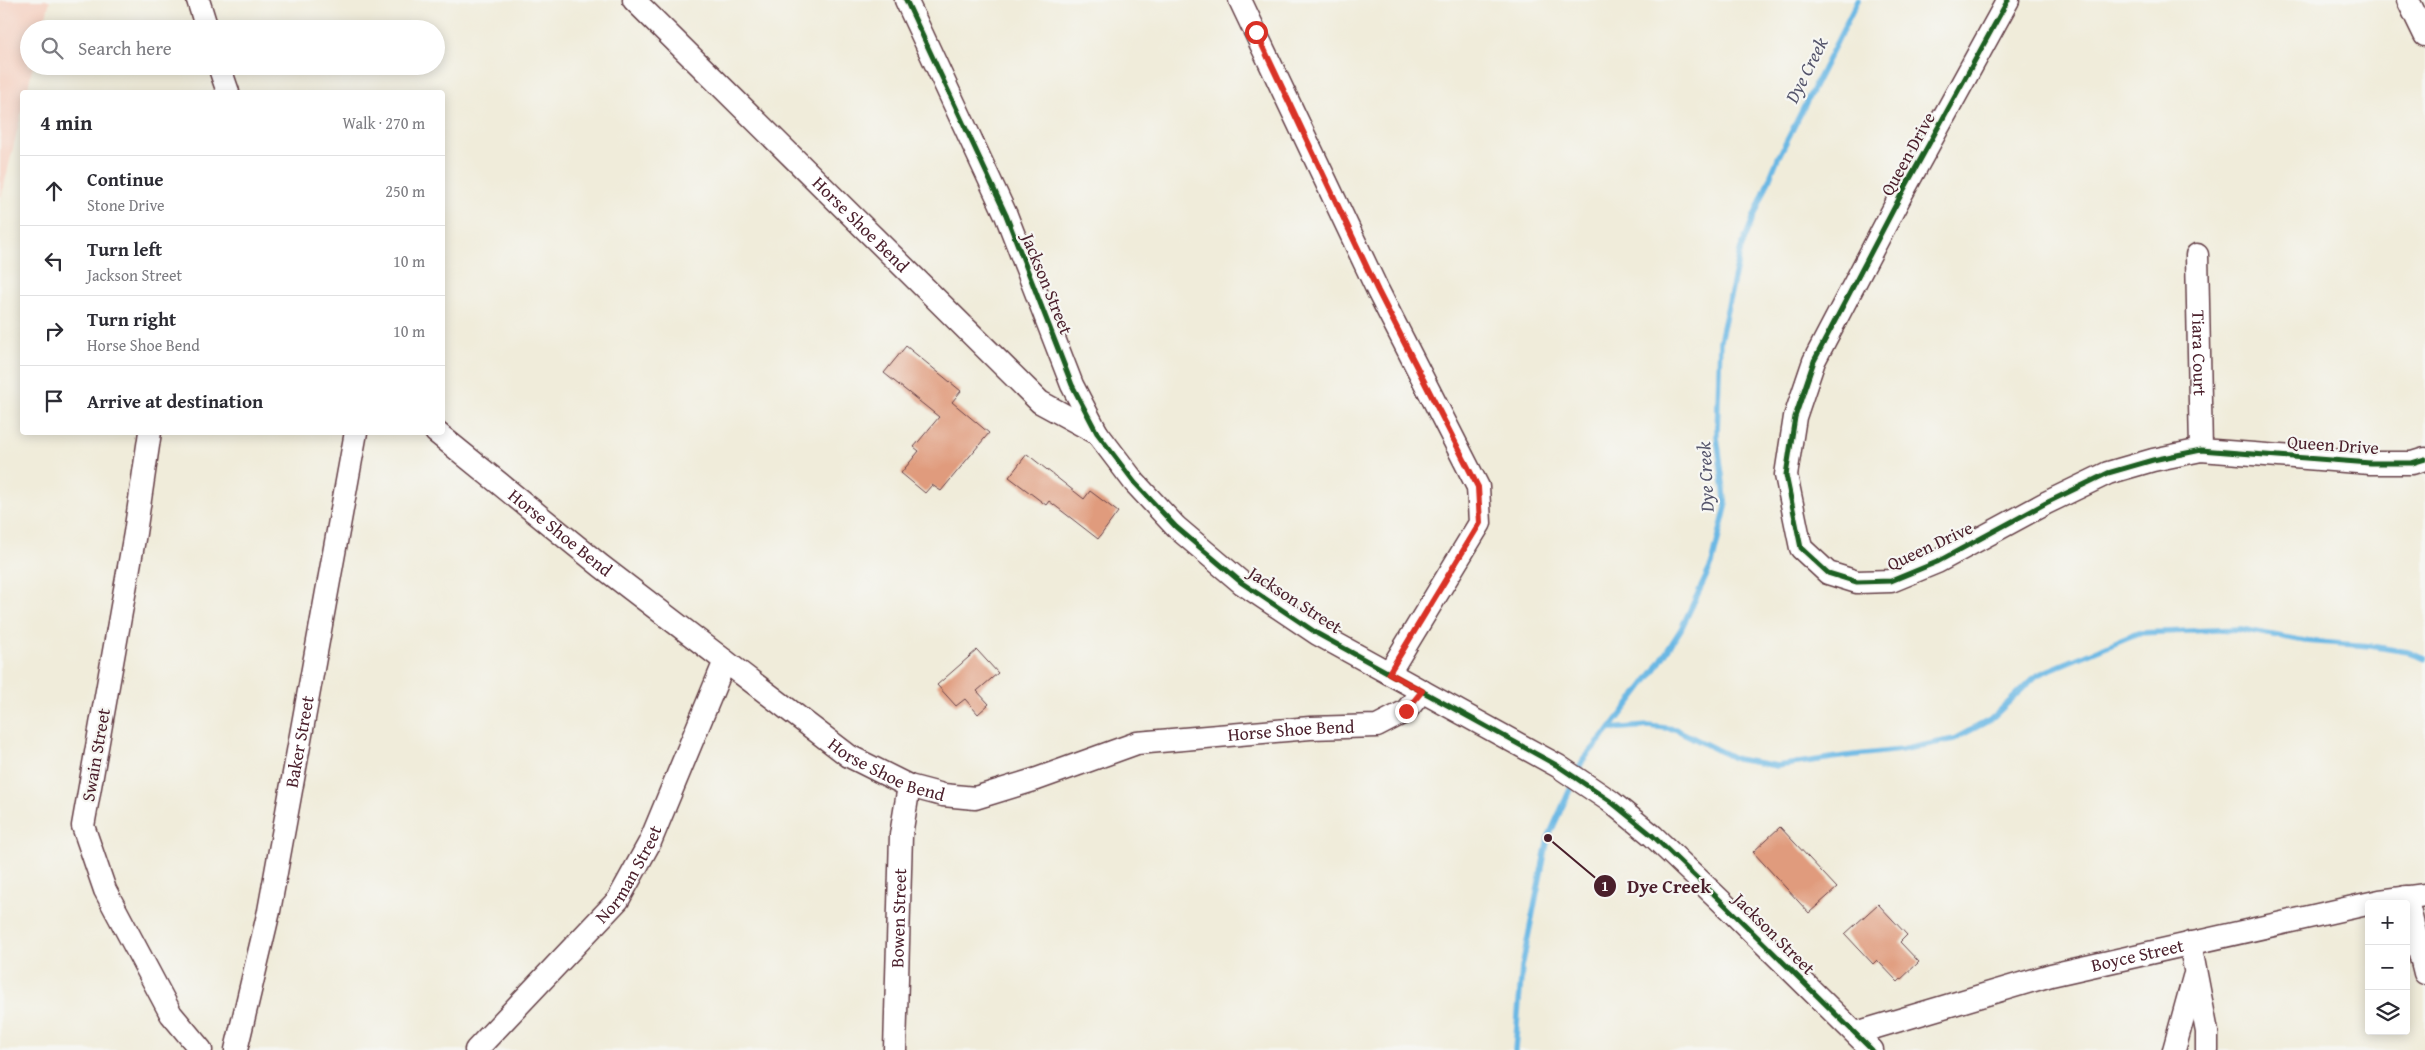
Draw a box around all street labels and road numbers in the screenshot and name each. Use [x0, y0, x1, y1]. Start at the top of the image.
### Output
street label: Queen Drive [1873, 107, 1942, 201]
street label: Horse Shoe Bend [806, 170, 916, 279]
street label: Jackson Street [1014, 227, 1080, 339]
street label: Tiara Court [2185, 310, 2214, 397]
street label: Queen Drive [2286, 428, 2380, 461]
street label: Horse Shoe Bend [503, 482, 619, 583]
street label: Queen Drive [1882, 514, 1977, 577]
street label: Jackson Street [1241, 558, 1348, 640]
street label: Baker Street [278, 693, 321, 790]
street label: Swain Street [74, 705, 117, 804]
street label: Horse Shoe Bend [1226, 713, 1355, 748]
street label: Horse Shoe Bend [822, 731, 948, 808]
street label: Norman Street [588, 820, 669, 929]
street label: Bowen Street [883, 867, 913, 968]
street label: Jackson Street [1726, 885, 1822, 981]
street label: Boyce Street [2088, 931, 2187, 979]

